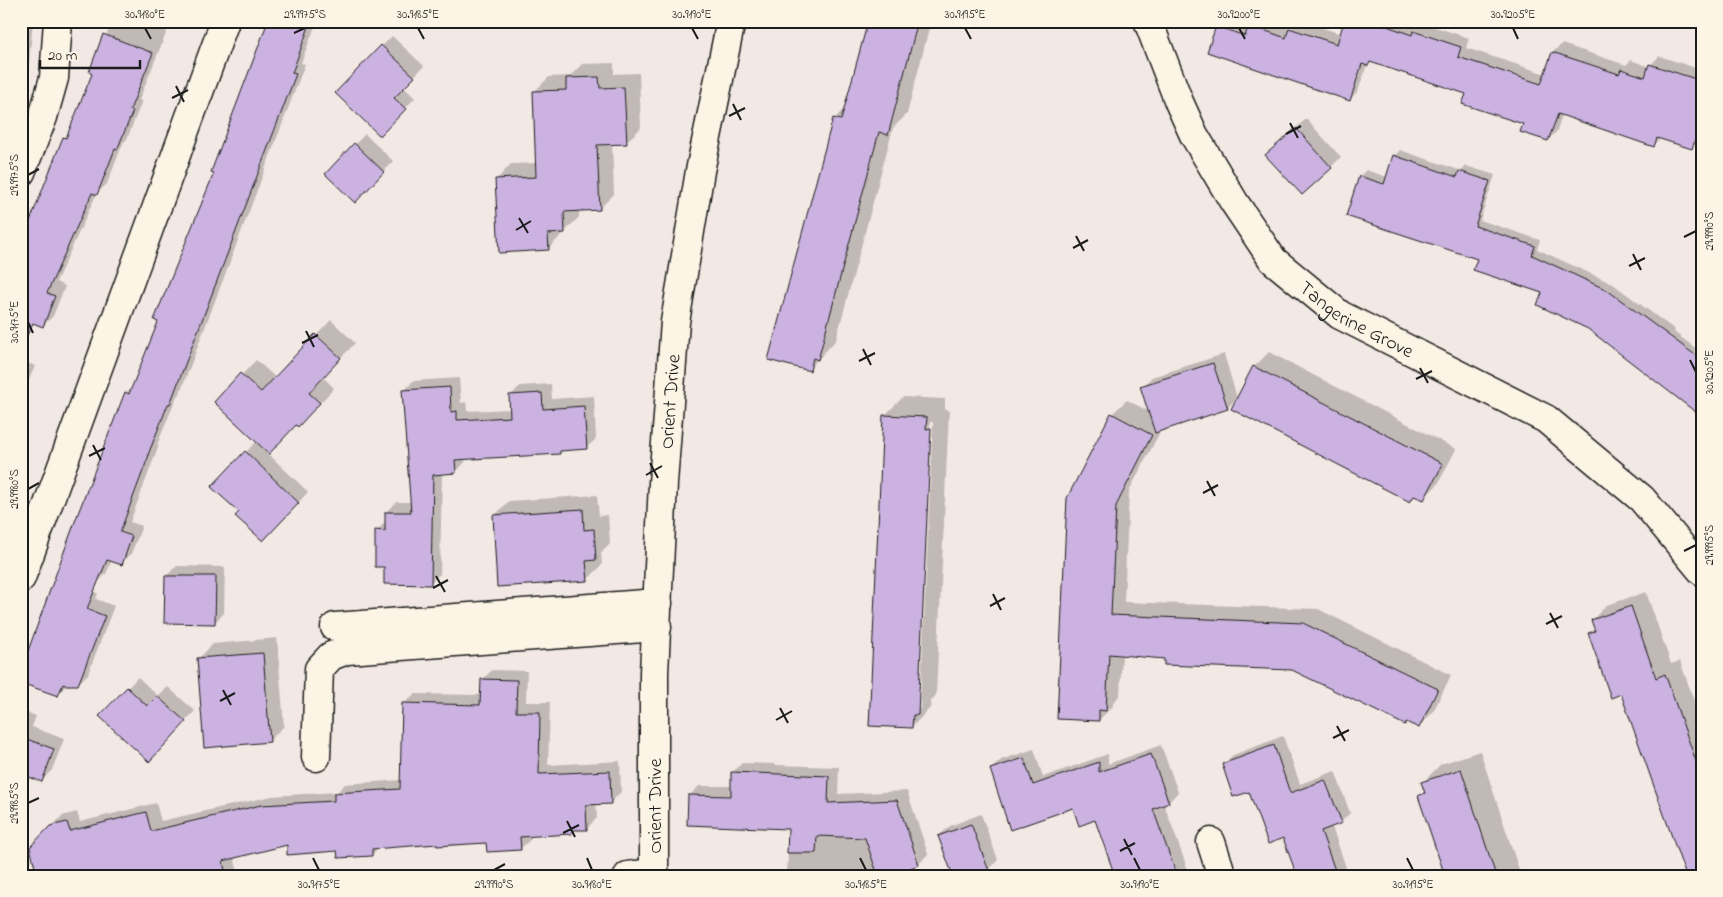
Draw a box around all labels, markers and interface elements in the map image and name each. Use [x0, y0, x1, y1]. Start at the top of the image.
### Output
text: 30.9180°E [125, 6, 165, 24]
text: 29.9975°S [284, 6, 326, 24]
text: 30.9185°E [397, 6, 439, 24]
text: 30.9190°E [672, 6, 712, 24]
text: 30.9195°E [945, 6, 985, 24]
text: 30.9200°E [1217, 6, 1261, 24]
text: 30.9205°E [1491, 6, 1535, 24]
scale bar [40, 38, 140, 70]
text: 20 m [48, 45, 78, 67]
text: 29.9975°S [6, 154, 24, 196]
text: 29.9990°S [1701, 211, 1719, 250]
street label: Tangerine Grove [1292, 275, 1418, 367]
text: 30.9175°E [6, 301, 24, 343]
text: 30.9205°E [1701, 350, 1719, 394]
street label: Orient Drive [654, 353, 690, 450]
text: 29.9980°S [6, 469, 24, 509]
text: 29.9995°S [1701, 524, 1719, 565]
street label: Orient Drive [642, 758, 671, 854]
text: 29.9985°S [6, 782, 24, 824]
text: 30.9175°E [298, 876, 340, 894]
text: 29.9990°S [475, 876, 514, 894]
text: 30.9180°E [572, 876, 612, 894]
text: 30.9185°E [845, 876, 887, 894]
text: 30.9190°E [1120, 876, 1160, 894]
text: 30.9195°E [1393, 876, 1433, 894]

